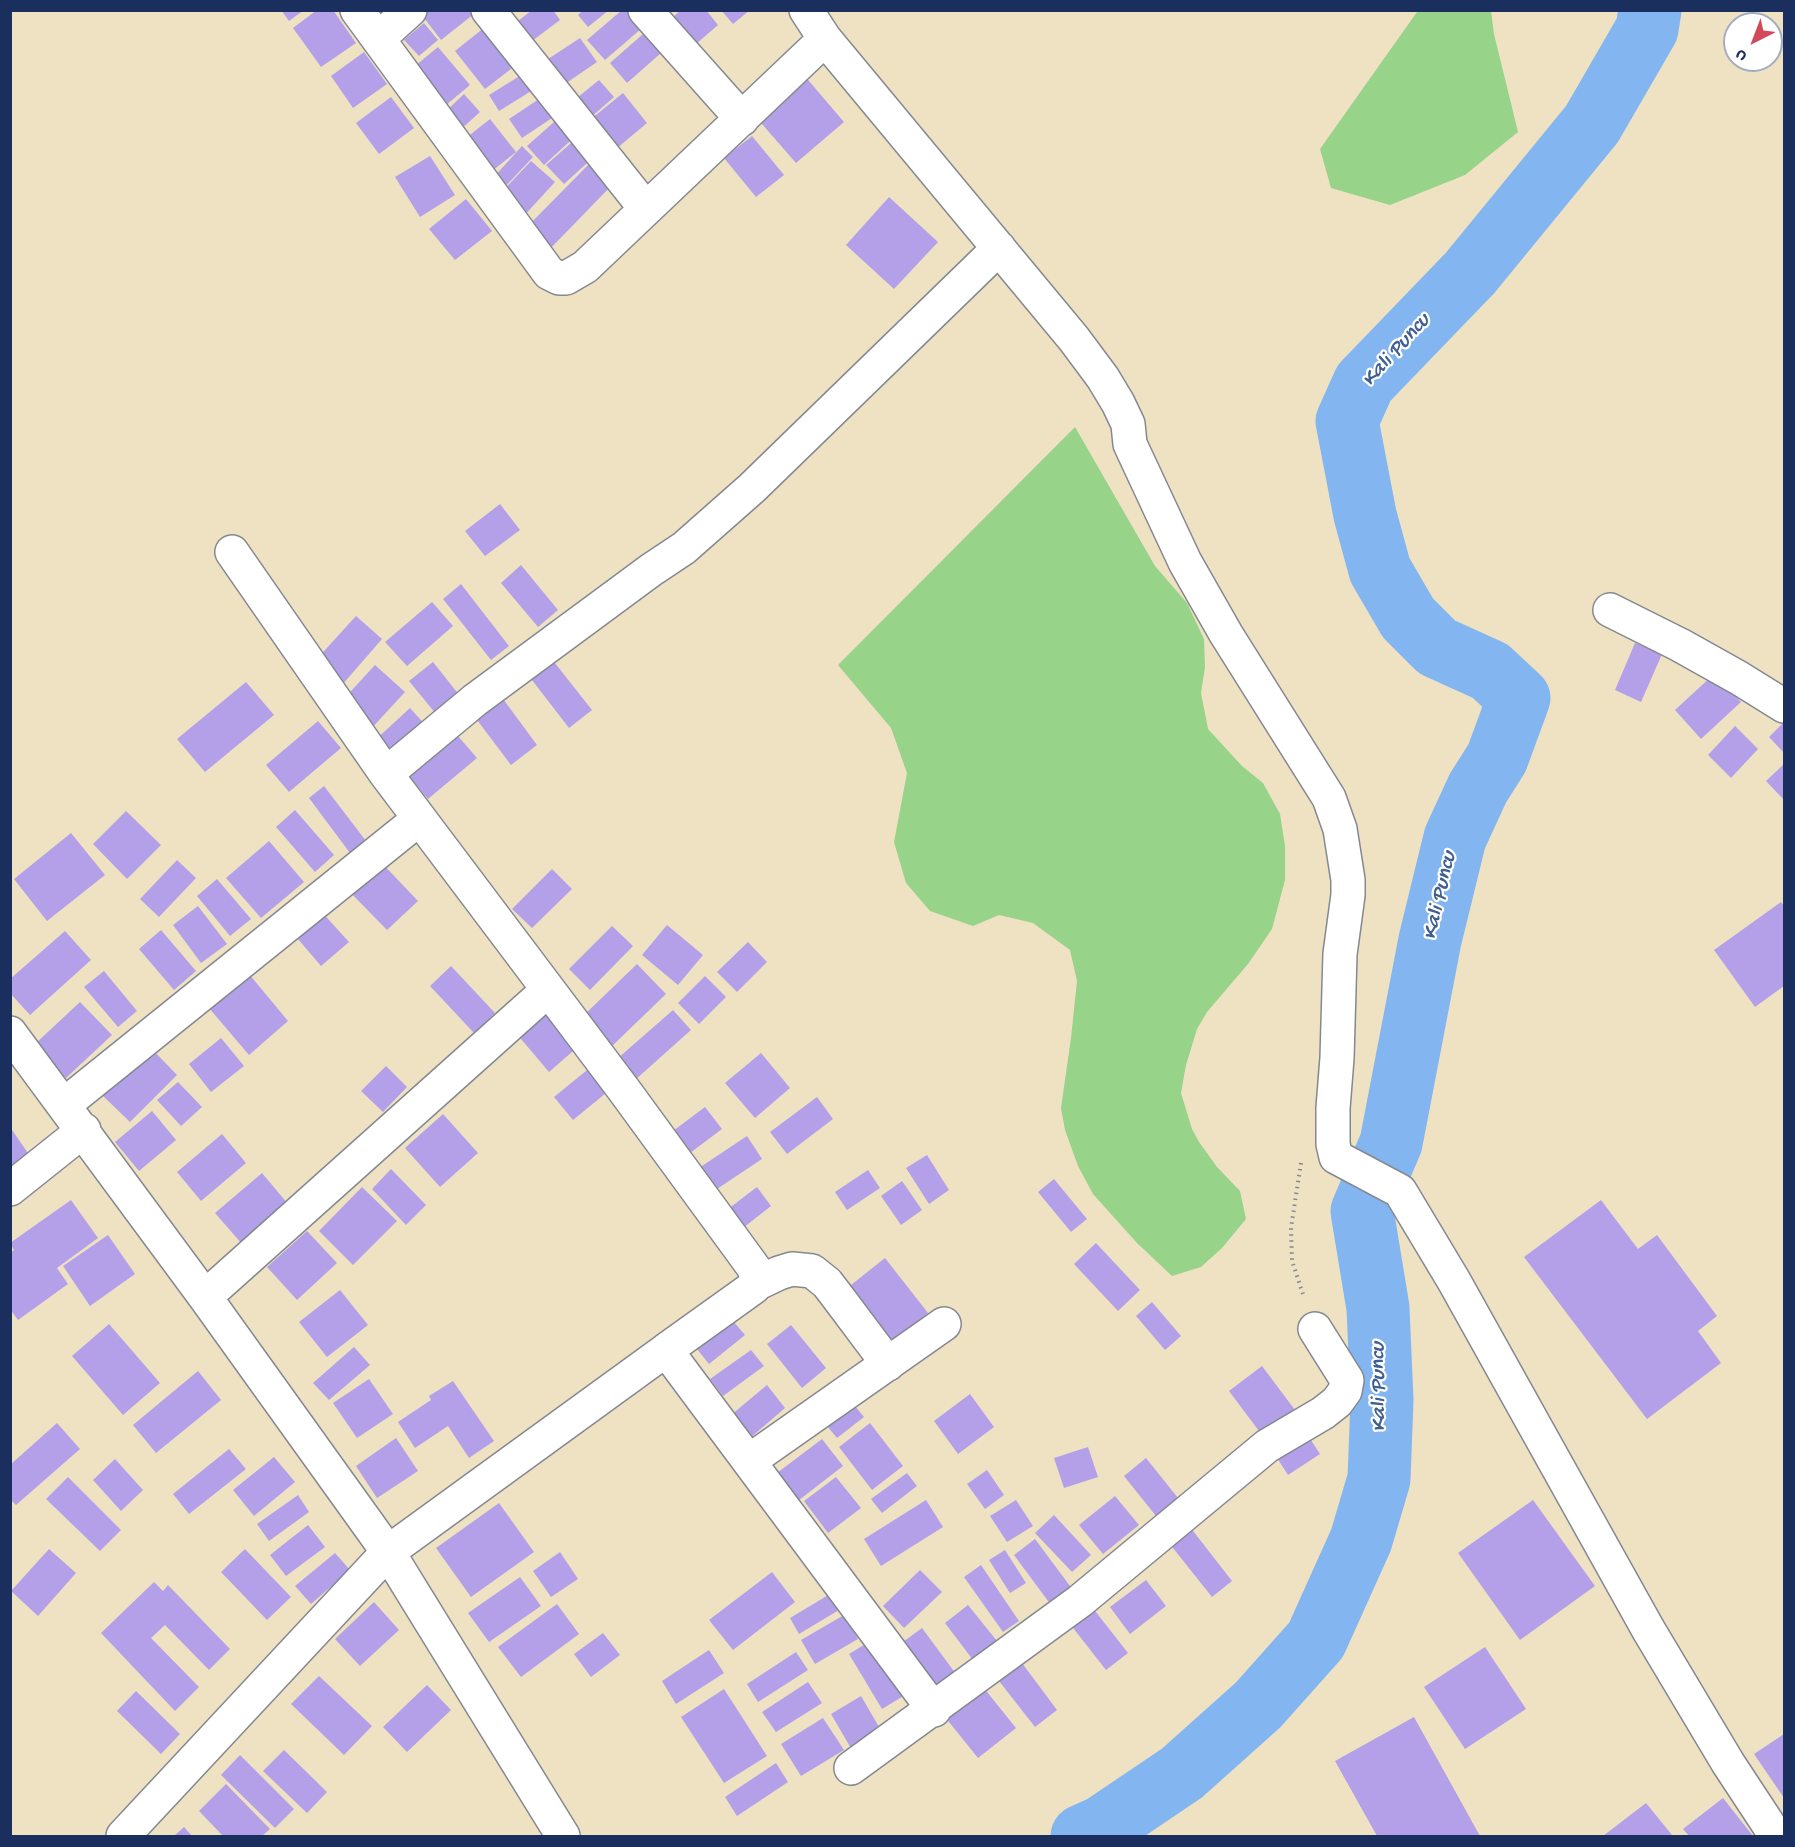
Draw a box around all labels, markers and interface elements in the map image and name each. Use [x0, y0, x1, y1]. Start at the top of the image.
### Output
north arrow [1723, 12, 1783, 72]
text: U [1732, 44, 1752, 64]
water label: Kali Puncu [1357, 309, 1437, 393]
water label: Kali Puncu [1418, 849, 1464, 943]
water label: Kali Puncu [1366, 1342, 1394, 1432]

